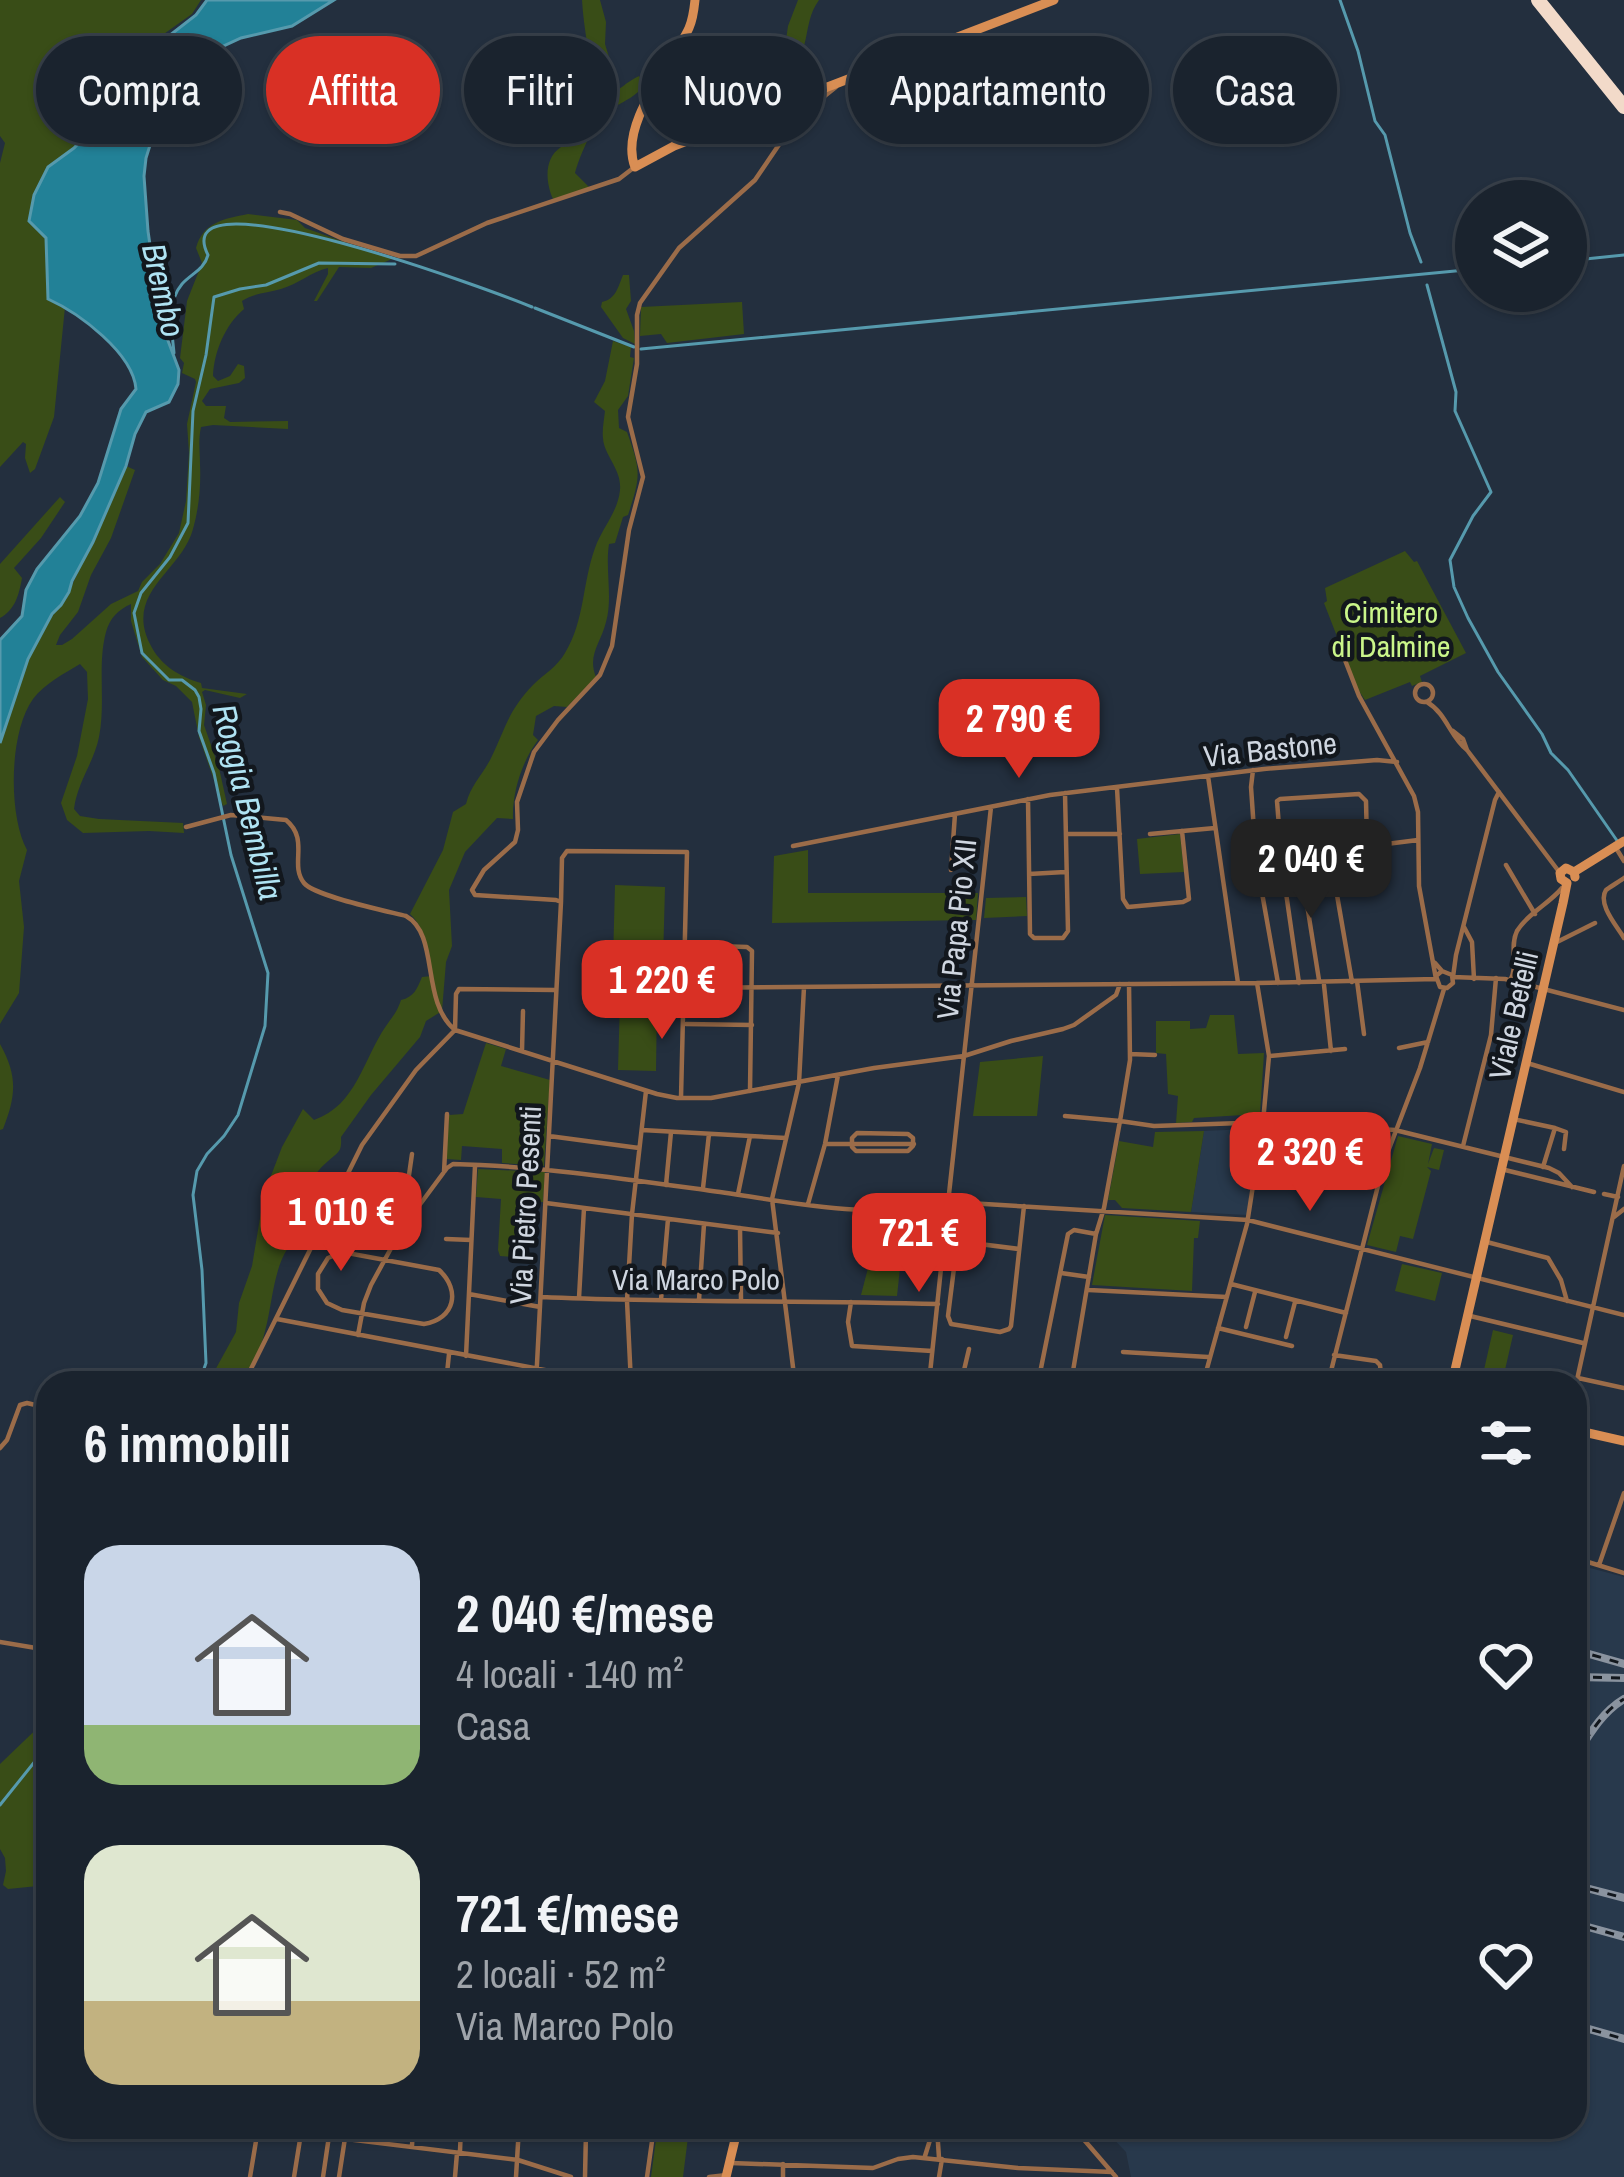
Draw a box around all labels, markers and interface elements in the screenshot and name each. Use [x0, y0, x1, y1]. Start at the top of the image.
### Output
chip: Compra [36, 36, 242, 144]
chip: Affitta [266, 36, 440, 144]
chip: Filtri [464, 36, 617, 144]
chip: Nuovo [641, 36, 824, 144]
chip: Appartamento [848, 36, 1149, 144]
chip: Casa [1173, 36, 1337, 144]
map controls [1455, 180, 1587, 312]
button: layers [1455, 180, 1587, 312]
water label: Brembo [132, 239, 196, 341]
park label: Cimitero di Dalmine [1332, 592, 1450, 666]
pin: 2 790 € [908, 679, 1130, 781]
text: 2 790 € [966, 692, 1072, 744]
water label: Roggia Bembilla [202, 700, 294, 904]
street label: Via Bastone [1201, 722, 1339, 776]
pin: 2 040 € [1200, 819, 1422, 921]
text: 2 040 € [1258, 832, 1364, 884]
street label: Via Papa Pio XII [927, 837, 985, 1021]
pin: 1 220 € [551, 940, 773, 1042]
street label: Viale Betelli [1479, 947, 1547, 1083]
text: 1 220 € [609, 953, 715, 1005]
street label: Via Pietro Pesenti [500, 1104, 550, 1306]
pin: 2 320 € [1199, 1112, 1421, 1214]
text: 2 320 € [1257, 1125, 1363, 1177]
pin: 1 010 € [230, 1172, 452, 1274]
text: 1 010 € [288, 1185, 394, 1237]
pin: 721 € [835, 1193, 1003, 1295]
text: 721 € [879, 1206, 959, 1258]
street label: Via Marco Polo [612, 1259, 780, 1299]
text: 6 immobili [84, 1409, 291, 1478]
icon: filters [1473, 1410, 1539, 1476]
text: 2 040 €/mese [456, 1579, 714, 1648]
icon: home [180, 1593, 324, 1737]
icon: heart [1473, 1632, 1539, 1698]
text: 4 locali · 140 m² [456, 1648, 684, 1700]
text: Casa [456, 1700, 531, 1752]
text: 721 €/mese [456, 1879, 679, 1948]
icon: home [180, 1893, 324, 2037]
icon: heart [1473, 1932, 1539, 1998]
text: 2 locali · 52 m² [456, 1948, 666, 2000]
text: Via Marco Polo [456, 2000, 674, 2052]

